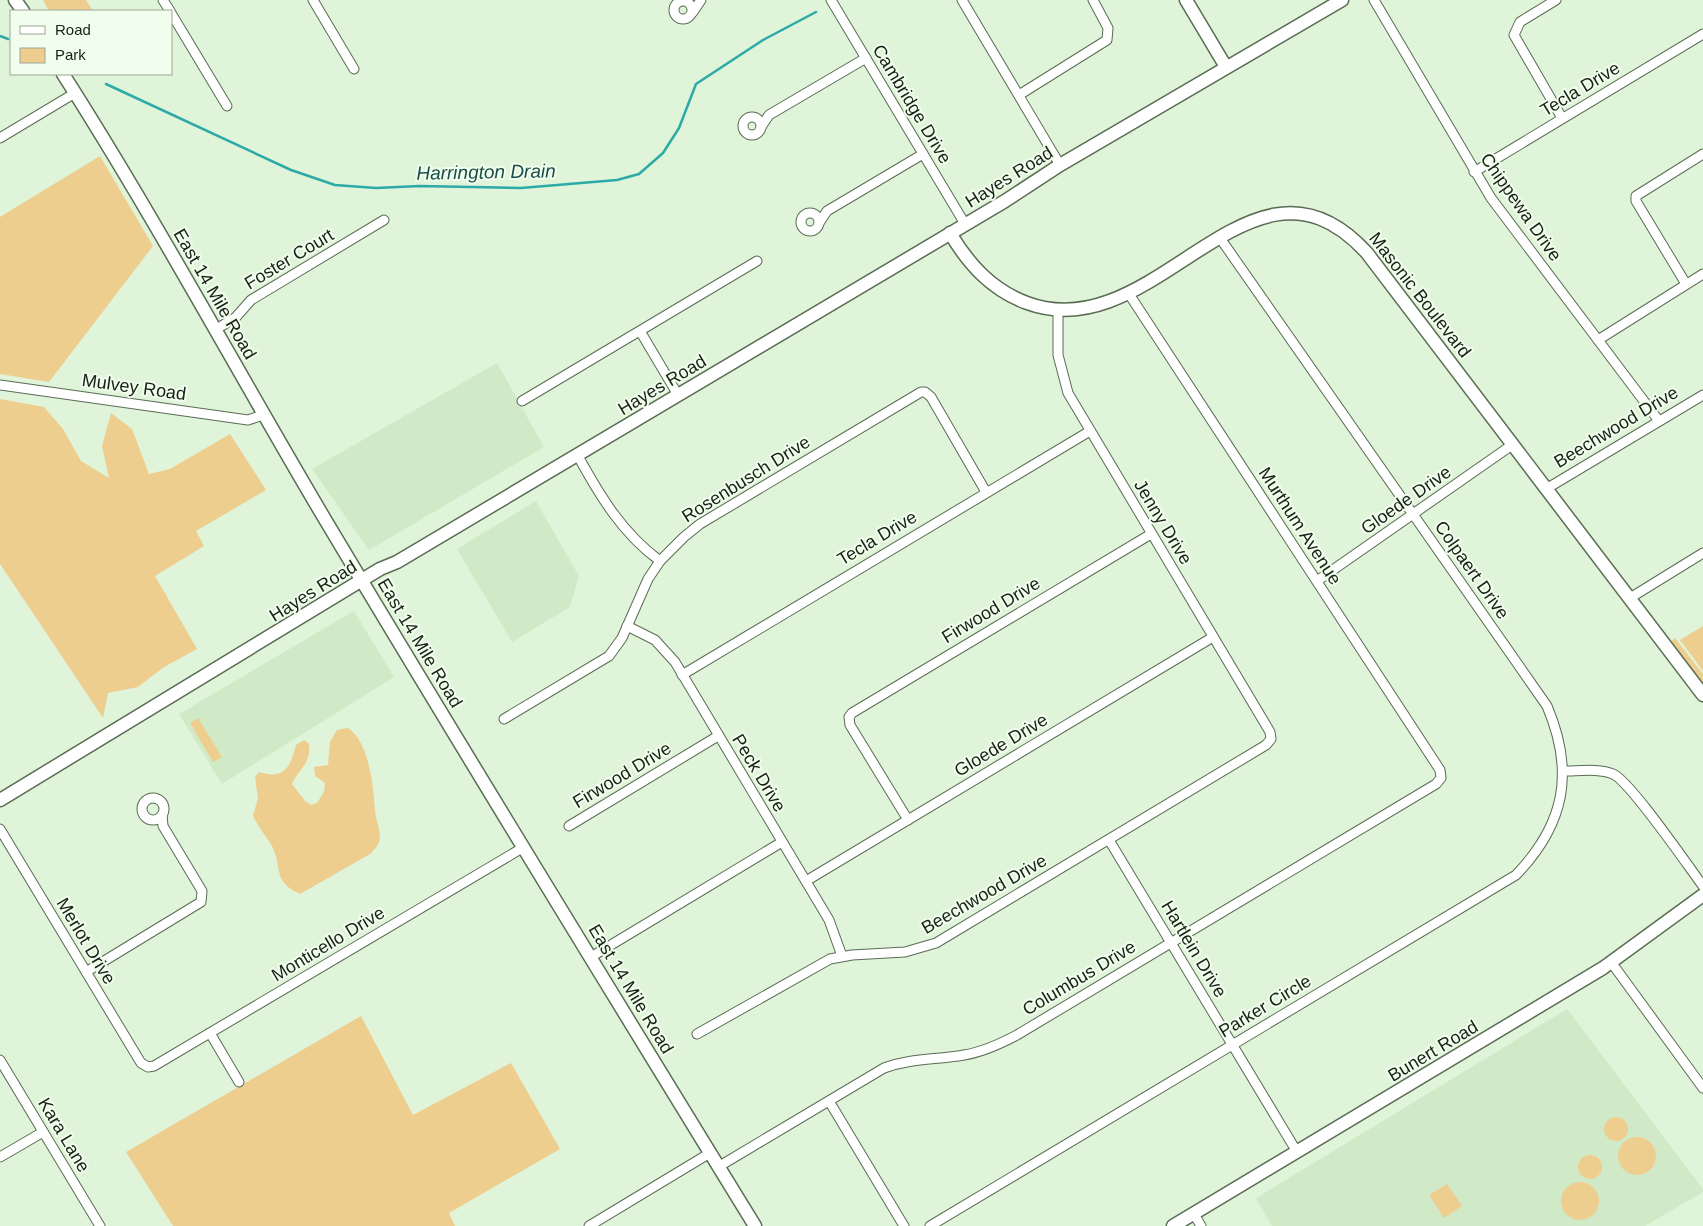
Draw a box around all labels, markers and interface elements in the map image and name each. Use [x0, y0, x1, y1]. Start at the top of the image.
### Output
legend [10, 10, 172, 75]
text: Road [55, 21, 91, 38]
street label: Cambridge Drive [869, 41, 955, 167]
text: Park [55, 46, 86, 63]
street label: Tecla Drive [1537, 58, 1623, 120]
street label: Hayes Road [962, 142, 1056, 212]
street label: Chippewa Drive [1476, 149, 1566, 265]
water label: Harrington Drain [416, 160, 556, 184]
street label: East 14 Mile Road [170, 225, 260, 363]
street label: Foster Court [241, 225, 337, 293]
street label: Masonic Boulevard [1365, 229, 1475, 361]
street label: Hayes Road [614, 351, 710, 419]
street label: Mulvey Road [81, 370, 187, 404]
street label: Beechwood Drive [1550, 382, 1682, 472]
street label: Rosenbusch Drive [678, 432, 814, 526]
street label: Gloede Drive [1357, 462, 1455, 538]
street label: Murthum Avenue [1255, 464, 1345, 588]
street label: Jenny Drive [1130, 476, 1196, 568]
street label: Tecla Drive [834, 507, 920, 569]
street label: Colpaert Drive [1431, 517, 1513, 623]
street label: Hayes Road [266, 556, 360, 626]
street label: Firwood Drive [938, 573, 1044, 647]
street label: East 14 Mile Road [374, 575, 466, 711]
street label: Gloede Drive [951, 709, 1051, 781]
street label: Peck Drive [728, 731, 790, 815]
street label: Firwood Drive [569, 738, 675, 812]
street label: Beechwood Drive [918, 850, 1050, 938]
street label: Merlot Drive [52, 894, 120, 988]
street label: Hartlein Drive [1157, 897, 1231, 1001]
street label: Monticello Drive [268, 902, 388, 986]
street label: East 14 Mile Road [585, 921, 677, 1057]
street label: Columbus Drive [1019, 936, 1139, 1020]
street label: Parker Circle [1215, 971, 1315, 1041]
street label: Bunert Road [1385, 1016, 1481, 1086]
street label: Kara Lane [34, 1094, 94, 1176]

